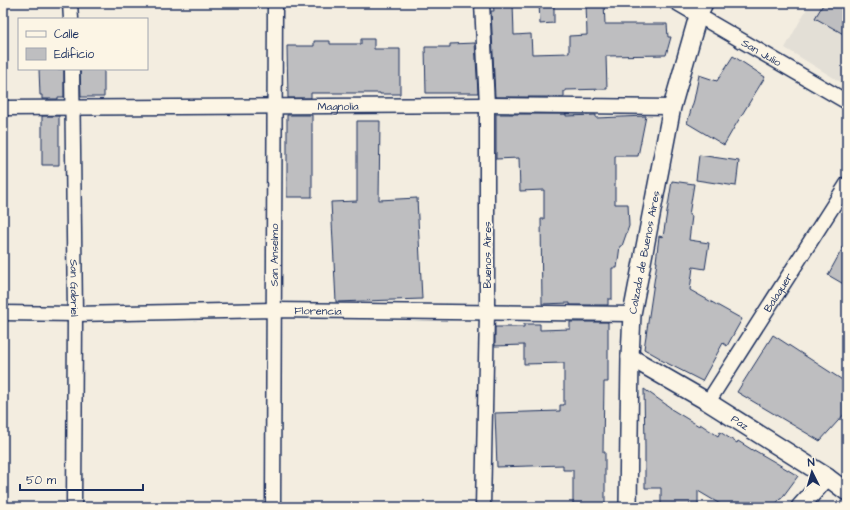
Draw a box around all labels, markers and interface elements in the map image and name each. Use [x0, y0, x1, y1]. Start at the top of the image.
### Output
legend [18, 18, 148, 70]
text: Calle [54, 26, 79, 43]
street label: San Julio [739, 35, 785, 71]
text: Edificio [54, 46, 94, 63]
street label: Magnolia [317, 99, 359, 115]
street label: Calzada de Buenos Aires [625, 189, 664, 315]
street label: Buenos Aires [480, 221, 495, 289]
street label: San Anselmo [267, 223, 282, 287]
street label: San Gabriel [66, 259, 82, 317]
street label: Balaguer [760, 270, 796, 315]
street label: Florencia [294, 303, 342, 319]
street label: Paz [728, 411, 752, 434]
north arrow [792, 452, 832, 492]
text: N [807, 455, 815, 470]
scale bar [20, 466, 143, 492]
text: 50 m [26, 472, 57, 489]

